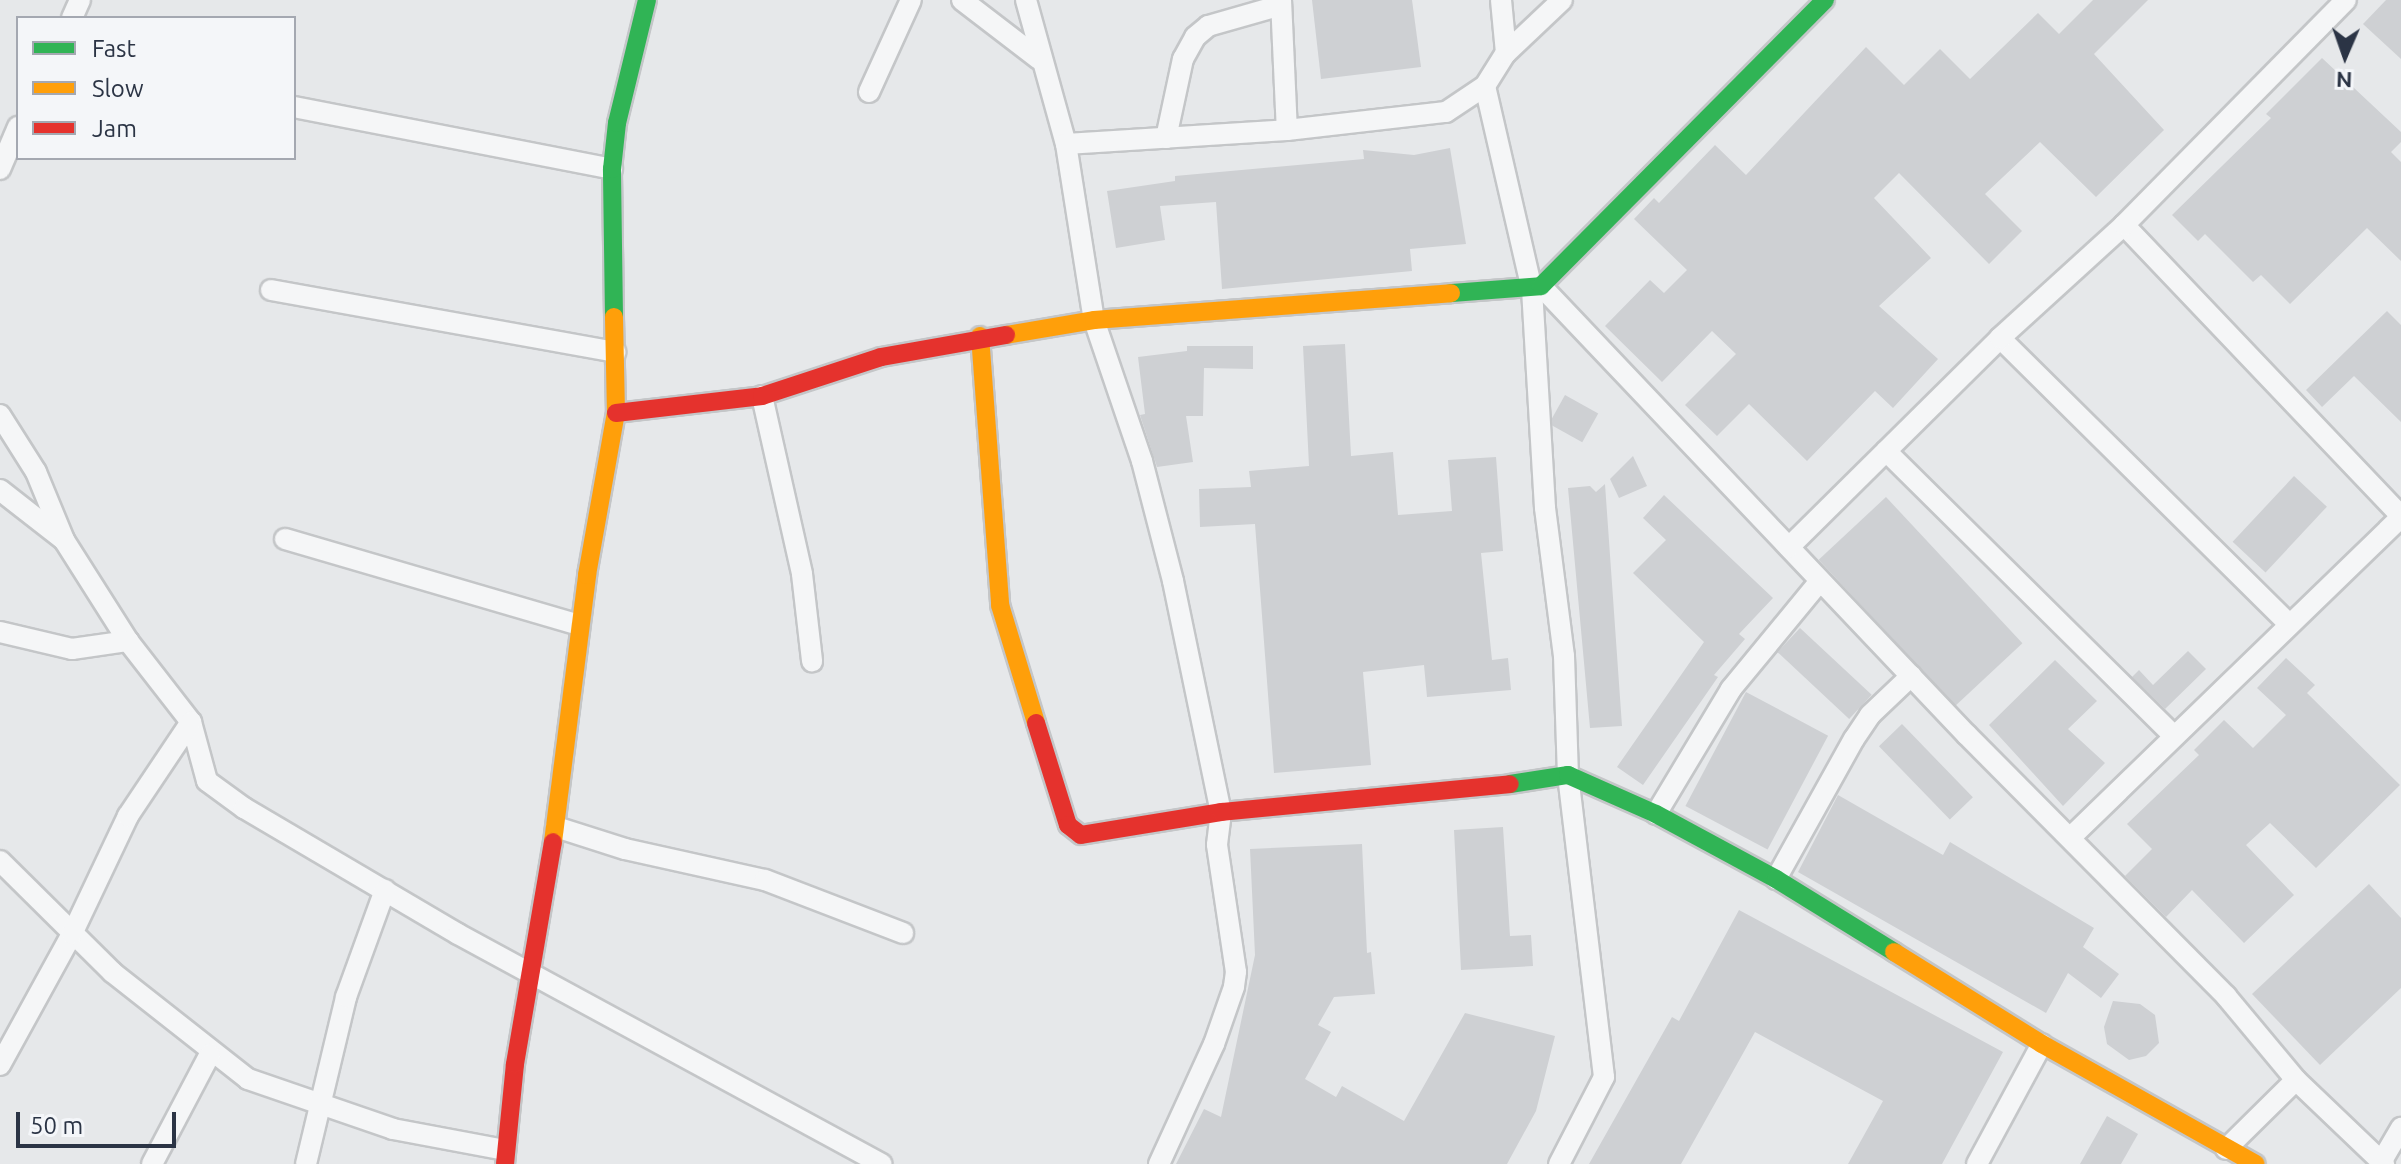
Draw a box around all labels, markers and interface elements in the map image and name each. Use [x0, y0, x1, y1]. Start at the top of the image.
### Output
legend [16, 16, 296, 160]
north arrow [2305, 16, 2385, 96]
text: Fast [92, 35, 136, 62]
text: N [2336, 68, 2353, 93]
text: Slow [92, 75, 144, 102]
text: Jam [92, 115, 137, 142]
scale bar [20, 1096, 180, 1146]
text: 50 m [30, 1112, 83, 1139]

